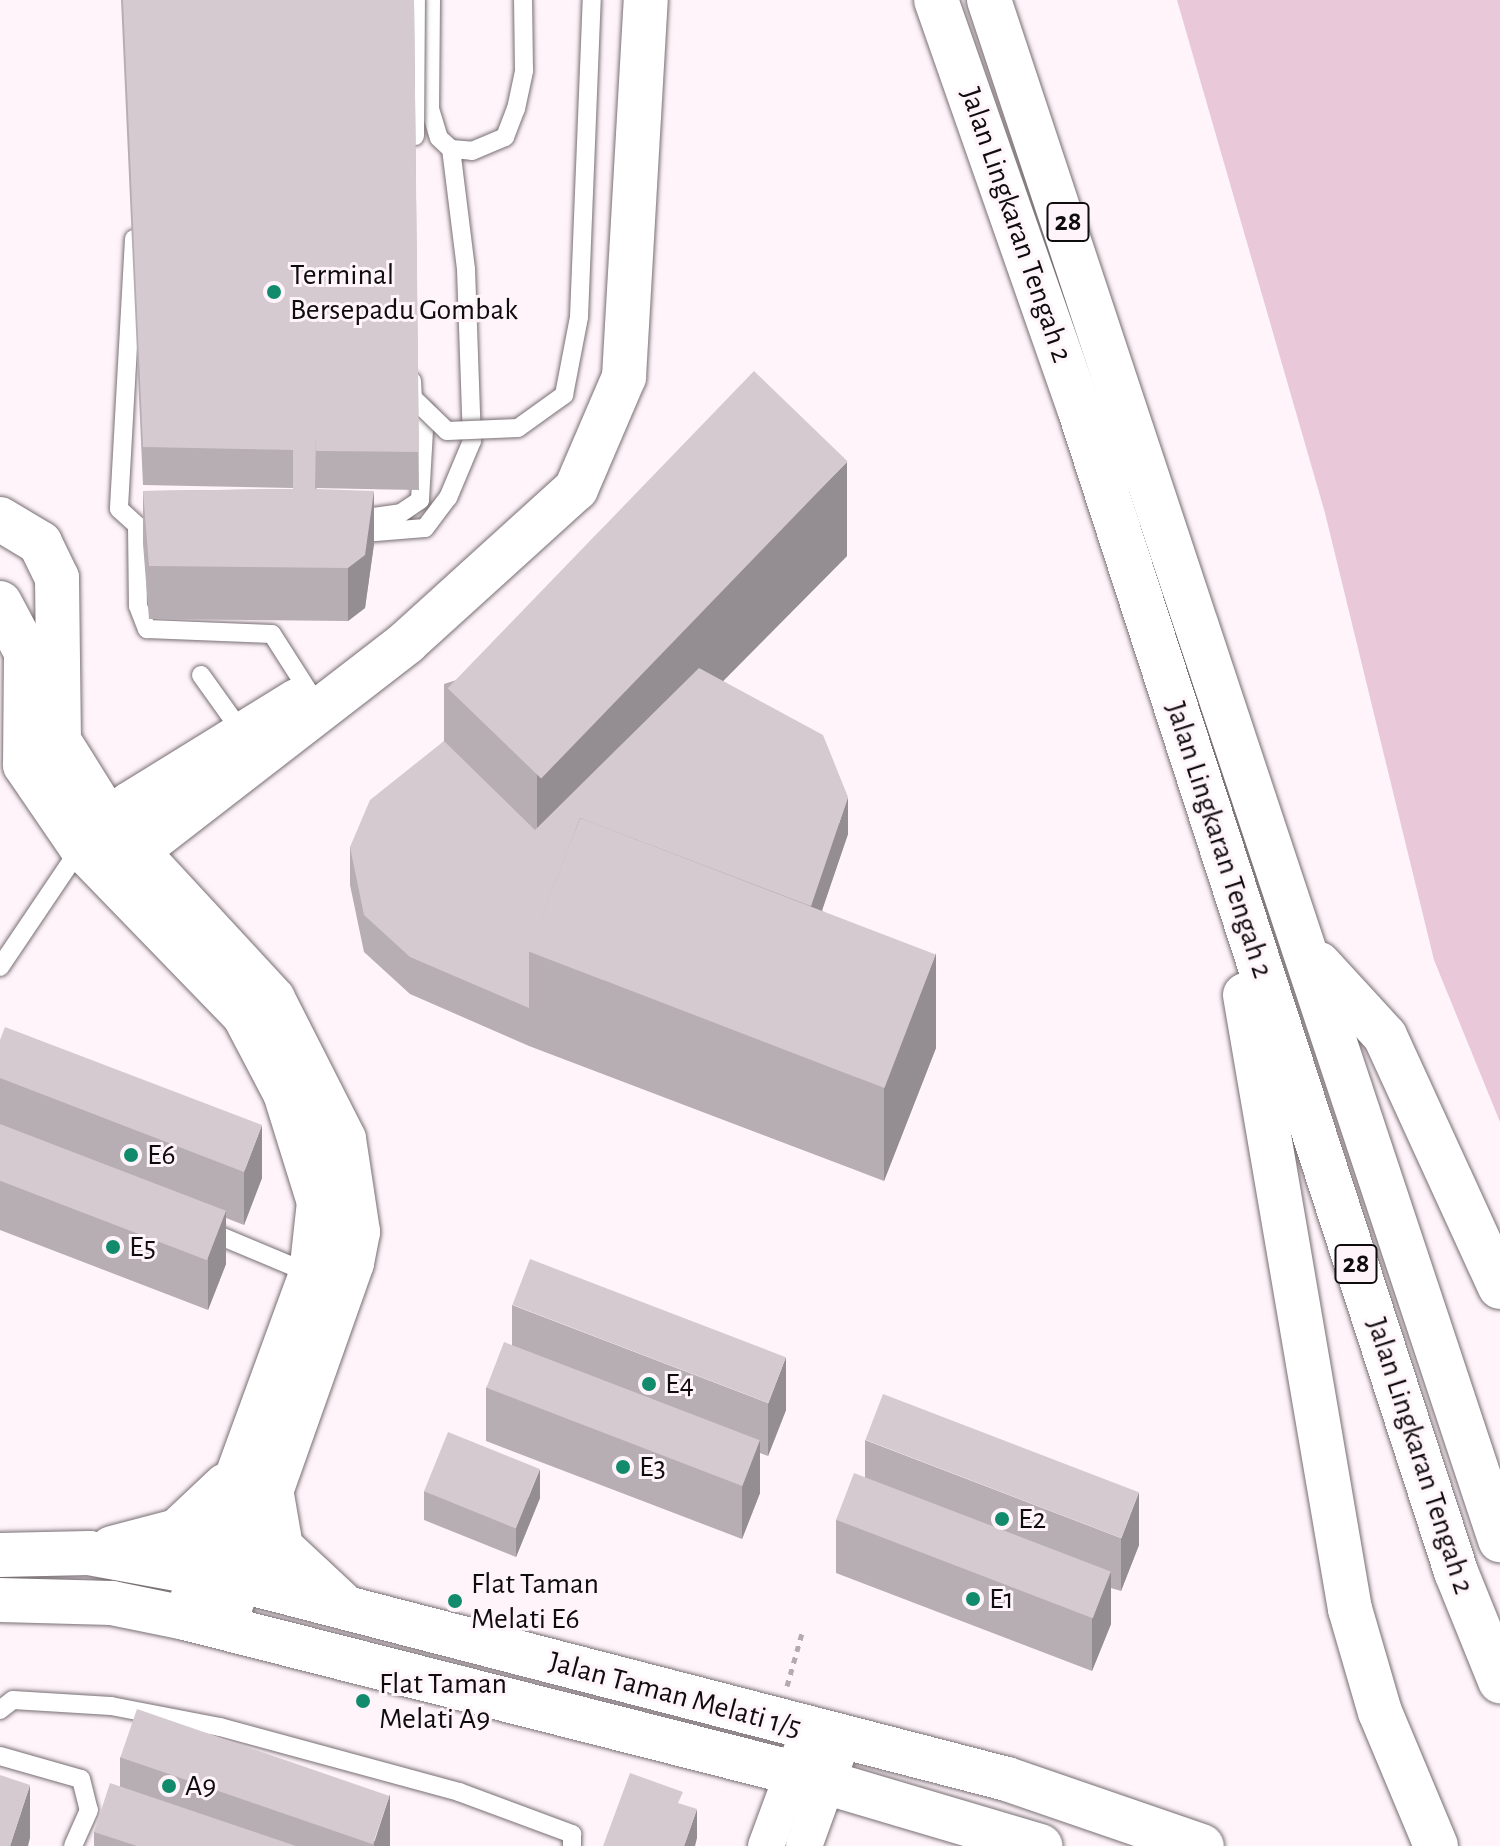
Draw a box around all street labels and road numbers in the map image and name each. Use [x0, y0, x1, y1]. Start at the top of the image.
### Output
street label: Jalan Lingkaran Tengah 2 [952, 83, 1080, 367]
road number: 28 [1046, 198, 1090, 246]
street label: Jalan Lingkaran Tengah 2 [1157, 697, 1281, 983]
road number: 28 [1334, 1240, 1378, 1288]
street label: Jalan Lingkaran Tengah 2 [1358, 1313, 1482, 1599]
street label: Jalan Taman Melati 1/5 [545, 1644, 805, 1746]

